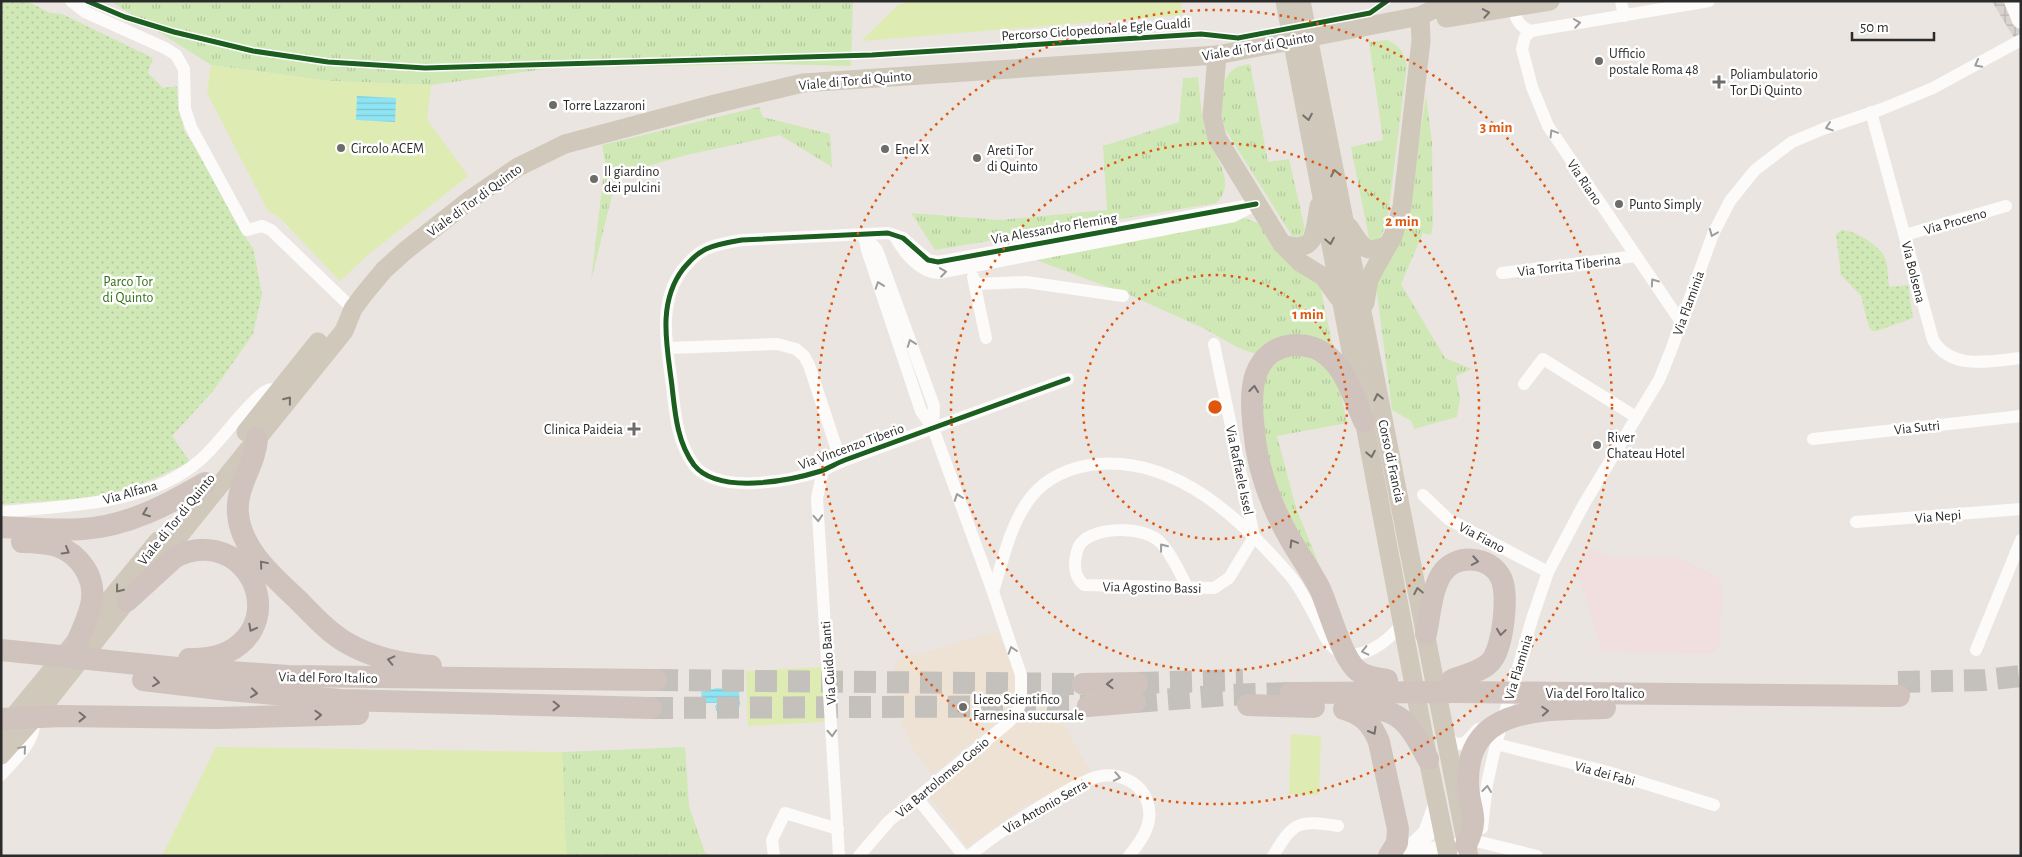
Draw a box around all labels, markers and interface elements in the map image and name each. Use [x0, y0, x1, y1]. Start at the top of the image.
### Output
one-way arrow [1481, 8, 1490, 18]
scale bar [1852, 10, 1934, 42]
street label: Percorso Ciclopedonale Egle Gualdi [1001, 16, 1191, 44]
one-way arrow [1573, 19, 1582, 29]
text: 50 m [1860, 20, 1889, 35]
street label: Viale di Tor di Quinto [1201, 30, 1315, 64]
place label: Ufficio postale Roma 48 [1609, 47, 1699, 77]
marker: Ufficio postale Roma 48 [1593, 55, 1605, 67]
one-way arrow [1975, 58, 1984, 68]
place label: Poliambulatorio Tor Di Quinto [1730, 68, 1818, 98]
street label: Viale di Tor di Quinto [798, 69, 912, 93]
marker: Poliambulatorio Tor Di Quinto [1712, 75, 1726, 89]
marker: Torre Lazzaroni [547, 99, 559, 111]
place label: Torre Lazzaroni [563, 99, 645, 113]
one-way arrow [1302, 113, 1313, 122]
text: 3 min [1480, 120, 1512, 135]
one-way arrow [1825, 121, 1833, 131]
one-way arrow [1549, 130, 1559, 139]
marker: Circolo ACEM [335, 142, 347, 154]
place label: Circolo ACEM [351, 142, 424, 156]
marker: Enel X [879, 143, 891, 155]
place label: Enel X [895, 143, 929, 157]
place label: Areti Tor di Quinto [987, 144, 1038, 174]
marker: Areti Tor di Quinto [971, 152, 983, 164]
street label: Via Riano [1564, 157, 1604, 208]
street label: Viale di Tor di Quinto [425, 162, 525, 240]
place label: Il giardino dei pulcini [604, 165, 661, 195]
one-way arrow [1331, 169, 1341, 178]
marker: Il giardino dei pulcini [588, 173, 600, 185]
marker: Punto Simply [1613, 198, 1625, 210]
place label: Punto Simply [1629, 198, 1702, 212]
street label: Via Proceno [1922, 206, 1988, 238]
street label: Via Alessandro Fleming [990, 211, 1118, 247]
text: 2 min [1385, 214, 1419, 229]
one-way arrow [1709, 228, 1720, 237]
one-way arrow [1325, 236, 1335, 245]
street label: Via Bolsena [1899, 240, 1928, 305]
street label: Via Torrita Tiberina [1517, 253, 1622, 279]
one-way arrow [939, 267, 947, 278]
street label: Via Flaminia [1671, 269, 1707, 337]
park label: Parco Tor di Quinto [103, 275, 154, 305]
one-way arrow [1651, 278, 1660, 288]
one-way arrow [875, 281, 885, 290]
text: 1 min [1292, 307, 1324, 322]
one-way arrow [907, 339, 917, 348]
one-way arrow [1248, 384, 1259, 392]
one-way arrow [1373, 393, 1384, 402]
one-way arrow [283, 397, 291, 406]
centre of rings [1206, 398, 1224, 416]
street label: Corso di Francia [1375, 419, 1407, 504]
street label: Via Sutri [1893, 419, 1941, 437]
street label: Via Vincenzo Tiberio [797, 421, 906, 473]
marker: Clinica Paideia [627, 422, 641, 436]
place label: Clinica Paideia [544, 423, 624, 437]
street label: Via Raffaele Issel [1223, 424, 1255, 516]
place label: River Chateau Hotel [1607, 431, 1685, 461]
marker: River Chateau Hotel [1591, 439, 1603, 451]
one-way arrow [1365, 449, 1375, 458]
street label: Viale di Tor di Quinto [136, 471, 218, 568]
street label: Via Alfana [102, 478, 160, 507]
one-way arrow [954, 493, 964, 502]
one-way arrow [143, 507, 151, 517]
street label: Via Nepi [1914, 508, 1962, 526]
one-way arrow [812, 514, 823, 522]
street label: Via Fiano [1456, 520, 1507, 556]
one-way arrow [1289, 540, 1299, 549]
one-way arrow [1160, 543, 1169, 553]
one-way arrow [60, 545, 69, 555]
one-way arrow [1471, 556, 1480, 566]
one-way arrow [260, 561, 269, 570]
street label: Via Agostino Bassi [1102, 580, 1202, 596]
one-way arrow [117, 583, 125, 592]
one-way arrow [1413, 586, 1423, 595]
street label: Via Guido Banti [819, 621, 839, 705]
one-way arrow [248, 623, 258, 632]
one-way arrow [1496, 628, 1507, 636]
street label: Via Flaminia [1502, 632, 1536, 702]
one-way arrow [1361, 645, 1370, 656]
one-way arrow [1008, 647, 1018, 655]
one-way arrow [387, 656, 395, 666]
street label: Via del Foro Italico [278, 670, 378, 686]
one-way arrow [152, 676, 160, 687]
one-way arrow [1106, 678, 1114, 689]
one-way arrow [250, 687, 258, 698]
street label: Via del Foro Italico [1545, 687, 1645, 701]
place label: Liceo Scientifico Farnesina succursale [973, 693, 1084, 723]
one-way arrow [552, 701, 560, 711]
marker: Liceo Scientifico Farnesina succursale [957, 701, 969, 713]
one-way arrow [1541, 705, 1549, 716]
one-way arrow [315, 710, 323, 720]
one-way arrow [78, 712, 86, 722]
one-way arrow [1367, 725, 1377, 734]
one-way arrow [827, 729, 838, 737]
street label: Via Bartolomeo Gosio [893, 735, 992, 821]
one-way arrow [18, 746, 26, 755]
street label: Via dei Fabi [1573, 759, 1637, 789]
one-way arrow [1112, 771, 1121, 782]
street label: Via Antonio Serra [1001, 777, 1090, 836]
one-way arrow [1481, 785, 1492, 793]

